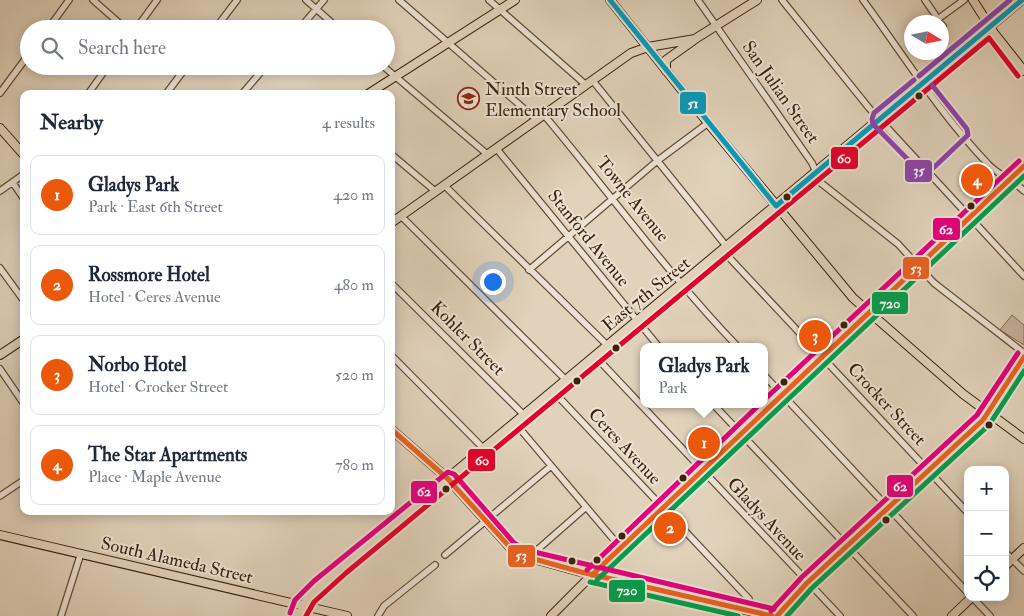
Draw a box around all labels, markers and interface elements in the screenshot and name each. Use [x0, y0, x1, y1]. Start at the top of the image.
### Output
north arrow [904, 15, 949, 60]
search box [20, 20, 395, 75]
icon: search [38, 34, 66, 62]
text: Search here [78, 36, 166, 60]
street label: San Julian Street [737, 37, 825, 148]
place label: Ninth Street Elementary School [485, 78, 621, 122]
school or university icon: Ninth Street Elementary School [457, 87, 481, 111]
line badge: 51 [679, 91, 707, 115]
unlabelled marker [914, 91, 924, 101]
text: 51 [687, 95, 699, 112]
text: Nearby [40, 109, 103, 136]
text: 4 results [322, 113, 375, 133]
line badge: 60 [830, 146, 859, 170]
text: 60 [837, 150, 851, 167]
street label: Towne Avenue [591, 152, 674, 247]
line badge: 35 [904, 159, 933, 183]
pin: 4 [961, 161, 993, 199]
text: 35 [913, 162, 926, 179]
text: Gladys Park [88, 173, 179, 197]
text: 1 [54, 185, 60, 205]
text: 420 m [333, 185, 374, 205]
street label: Stanford Avenue [542, 185, 635, 292]
unlabelled marker [782, 192, 792, 202]
text: Park · East 6th Street [88, 197, 223, 217]
unlabelled marker [966, 201, 976, 211]
line badge: 62 [932, 217, 961, 241]
text: 62 [939, 221, 953, 238]
street label: East 7th Street [598, 252, 695, 337]
line badge: 53 [902, 256, 930, 280]
text: 53 [910, 260, 922, 277]
text: Rossmore Hotel [88, 263, 210, 287]
your location [480, 269, 506, 295]
text: 2 [53, 275, 61, 295]
text: 480 m [334, 275, 374, 295]
text: Hotel · Ceres Avenue [88, 287, 221, 307]
line badge: 720 [871, 291, 909, 315]
text: 720 [880, 295, 900, 312]
street label: Kohler Street [425, 296, 510, 381]
pin: 3 [799, 317, 831, 355]
unlabelled marker [839, 320, 849, 330]
unlabelled marker [611, 343, 621, 353]
popup [640, 343, 768, 408]
text: Norbo Hotel [88, 353, 187, 377]
text: Gladys Park [658, 354, 750, 378]
street label: Crocker Street [842, 358, 931, 451]
text: 3 [54, 365, 60, 385]
text: 520 m [335, 365, 374, 385]
unlabelled marker [572, 376, 582, 386]
text: Hotel · Crocker Street [88, 377, 228, 397]
unlabelled marker [779, 377, 789, 387]
text: Park [658, 378, 687, 398]
street label: Ceres Avenue [583, 403, 666, 490]
unlabelled marker [984, 420, 994, 430]
pin: 1 [688, 424, 720, 462]
text: The Star Apartments [88, 443, 247, 467]
line badge: 60 [467, 448, 496, 472]
text: 60 [475, 452, 489, 469]
text: 4 [53, 455, 61, 475]
text: 780 m [335, 455, 374, 475]
map controls [964, 466, 1009, 601]
button: + [964, 466, 1009, 511]
text: Place · Maple Avenue [88, 467, 221, 487]
unlabelled marker [678, 473, 688, 483]
street label: Gladys Avenue [722, 473, 812, 566]
line badge: 62 [886, 474, 914, 498]
text: 62 [893, 478, 907, 495]
line badge: 62 [410, 480, 438, 504]
text: 62 [417, 483, 431, 500]
unlabelled marker [441, 484, 451, 494]
pin: 2 [654, 509, 686, 547]
button: − [964, 511, 1009, 556]
unlabelled marker [881, 515, 891, 525]
unlabelled marker [617, 531, 627, 541]
street label: South Alameda Street [99, 532, 255, 589]
line badge: 53 [507, 544, 536, 568]
text: 53 [515, 547, 527, 564]
unlabelled marker [592, 555, 602, 565]
unlabelled marker [567, 556, 577, 566]
button: locate [964, 556, 1009, 601]
line badge: 720 [608, 579, 646, 603]
text: 720 [617, 582, 637, 599]

